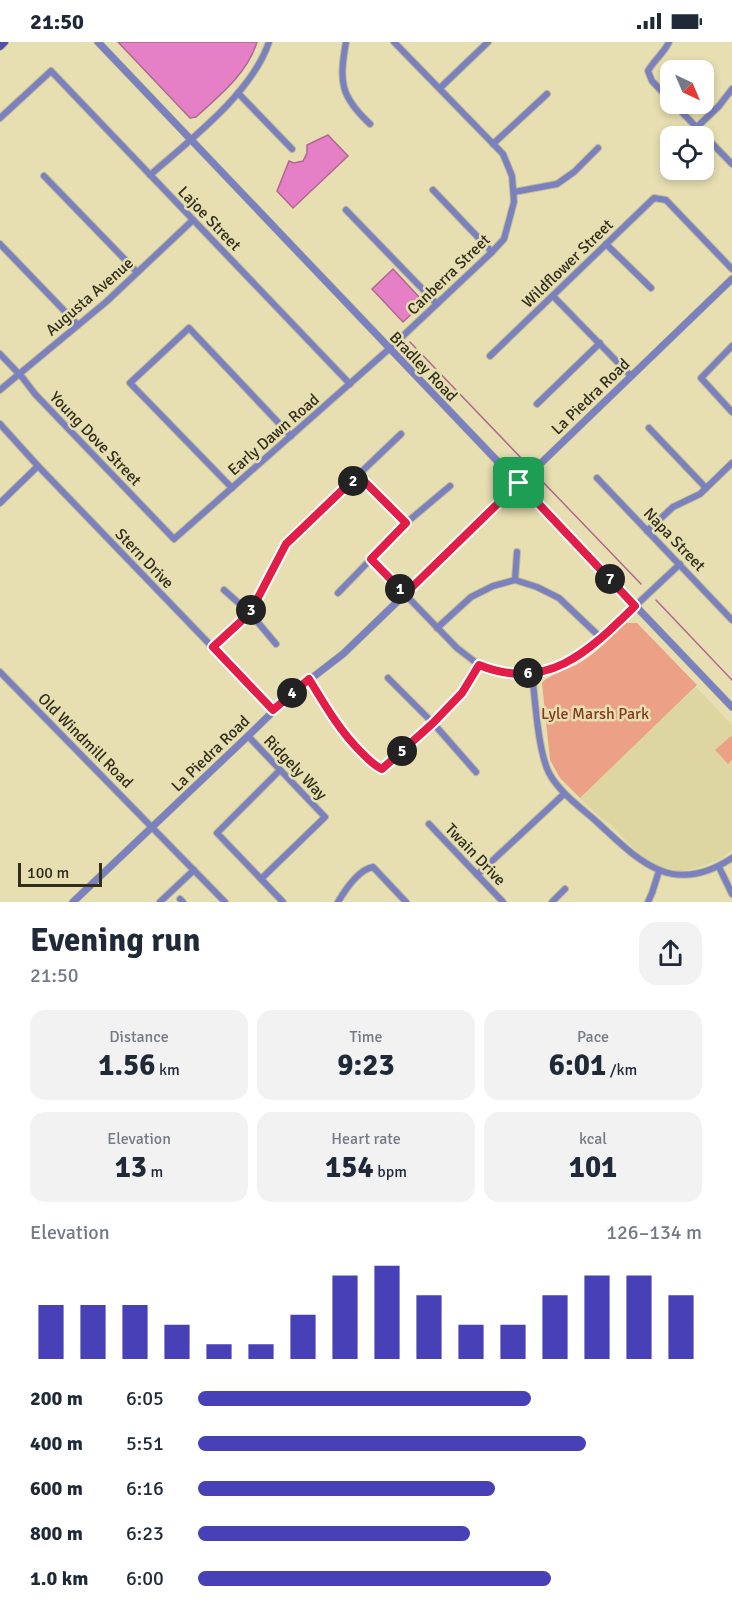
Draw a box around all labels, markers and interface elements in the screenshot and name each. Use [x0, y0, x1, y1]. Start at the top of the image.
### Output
text: 21:50 [30, 8, 84, 35]
north arrow [660, 60, 714, 114]
map controls [660, 60, 714, 180]
button: locate [660, 126, 714, 180]
street label: Lajoe Street [173, 182, 245, 256]
street label: Wildflower Street [518, 215, 618, 312]
street label: Canberra Street [403, 230, 495, 319]
street label: Augusta Avenue [42, 253, 138, 340]
street label: Bradley Road [385, 328, 462, 406]
street label: La Piedra Road [547, 354, 634, 439]
street label: Young Dove Street [45, 387, 146, 490]
street label: Early Dawn Road [224, 390, 323, 480]
pin [493, 457, 544, 508]
pin: 2 [338, 466, 368, 496]
icon: arrive [502, 466, 535, 499]
text: 2 [349, 471, 357, 491]
street label: Napa Street [639, 504, 710, 576]
street label: Stern Drive [111, 524, 178, 593]
pin: 7 [595, 564, 625, 594]
text: 7 [606, 569, 614, 589]
pin: 1 [385, 574, 415, 604]
text: 1 [396, 579, 404, 599]
pin: 3 [236, 595, 266, 625]
text: 3 [247, 600, 255, 620]
pin: 6 [513, 658, 543, 688]
text: 6 [524, 663, 532, 683]
pin: 4 [277, 678, 307, 708]
text: 4 [288, 683, 296, 703]
street label: Old Windmill Road [34, 689, 137, 792]
park label: Lyle Marsh Park [541, 704, 649, 724]
street label: La Piedra Road [167, 711, 254, 796]
street label: Ridgely Way [259, 731, 332, 805]
pin: 5 [387, 736, 417, 766]
text: 5 [398, 741, 406, 761]
street label: Twain Drive [441, 819, 510, 890]
scale bar [18, 860, 102, 887]
text: 100 m [27, 863, 69, 883]
text: Evening run [30, 920, 200, 961]
button: share [639, 922, 702, 985]
text: 21:50 [30, 963, 79, 988]
text: Distance [109, 1027, 169, 1047]
text: Time [350, 1027, 382, 1047]
text: Pace [577, 1027, 609, 1047]
text: 1.56 [98, 1047, 155, 1084]
text: 9:23 [337, 1047, 395, 1084]
text: 6:01 [549, 1047, 606, 1084]
text: km [155, 1060, 180, 1080]
text: /km [606, 1060, 637, 1080]
text: Elevation [107, 1129, 171, 1149]
text: Heart rate [331, 1129, 401, 1149]
text: kcal [579, 1129, 607, 1149]
text: 13 [115, 1149, 147, 1186]
text: 154 [325, 1149, 374, 1186]
text: 101 [569, 1149, 617, 1186]
text: m [147, 1162, 163, 1182]
text: bpm [374, 1162, 407, 1182]
text: Elevation [30, 1220, 110, 1245]
text: 126–134 m [606, 1220, 702, 1245]
text: 200 m [30, 1386, 83, 1411]
text: 6:05 [126, 1386, 164, 1411]
text: 400 m [30, 1431, 83, 1456]
text: 5:51 [126, 1431, 164, 1456]
text: 600 m [30, 1476, 83, 1501]
text: 6:16 [126, 1476, 164, 1501]
text: 800 m [30, 1521, 83, 1546]
text: 6:23 [126, 1521, 164, 1546]
text: 1.0 km [30, 1566, 88, 1591]
text: 6:00 [126, 1566, 164, 1591]

